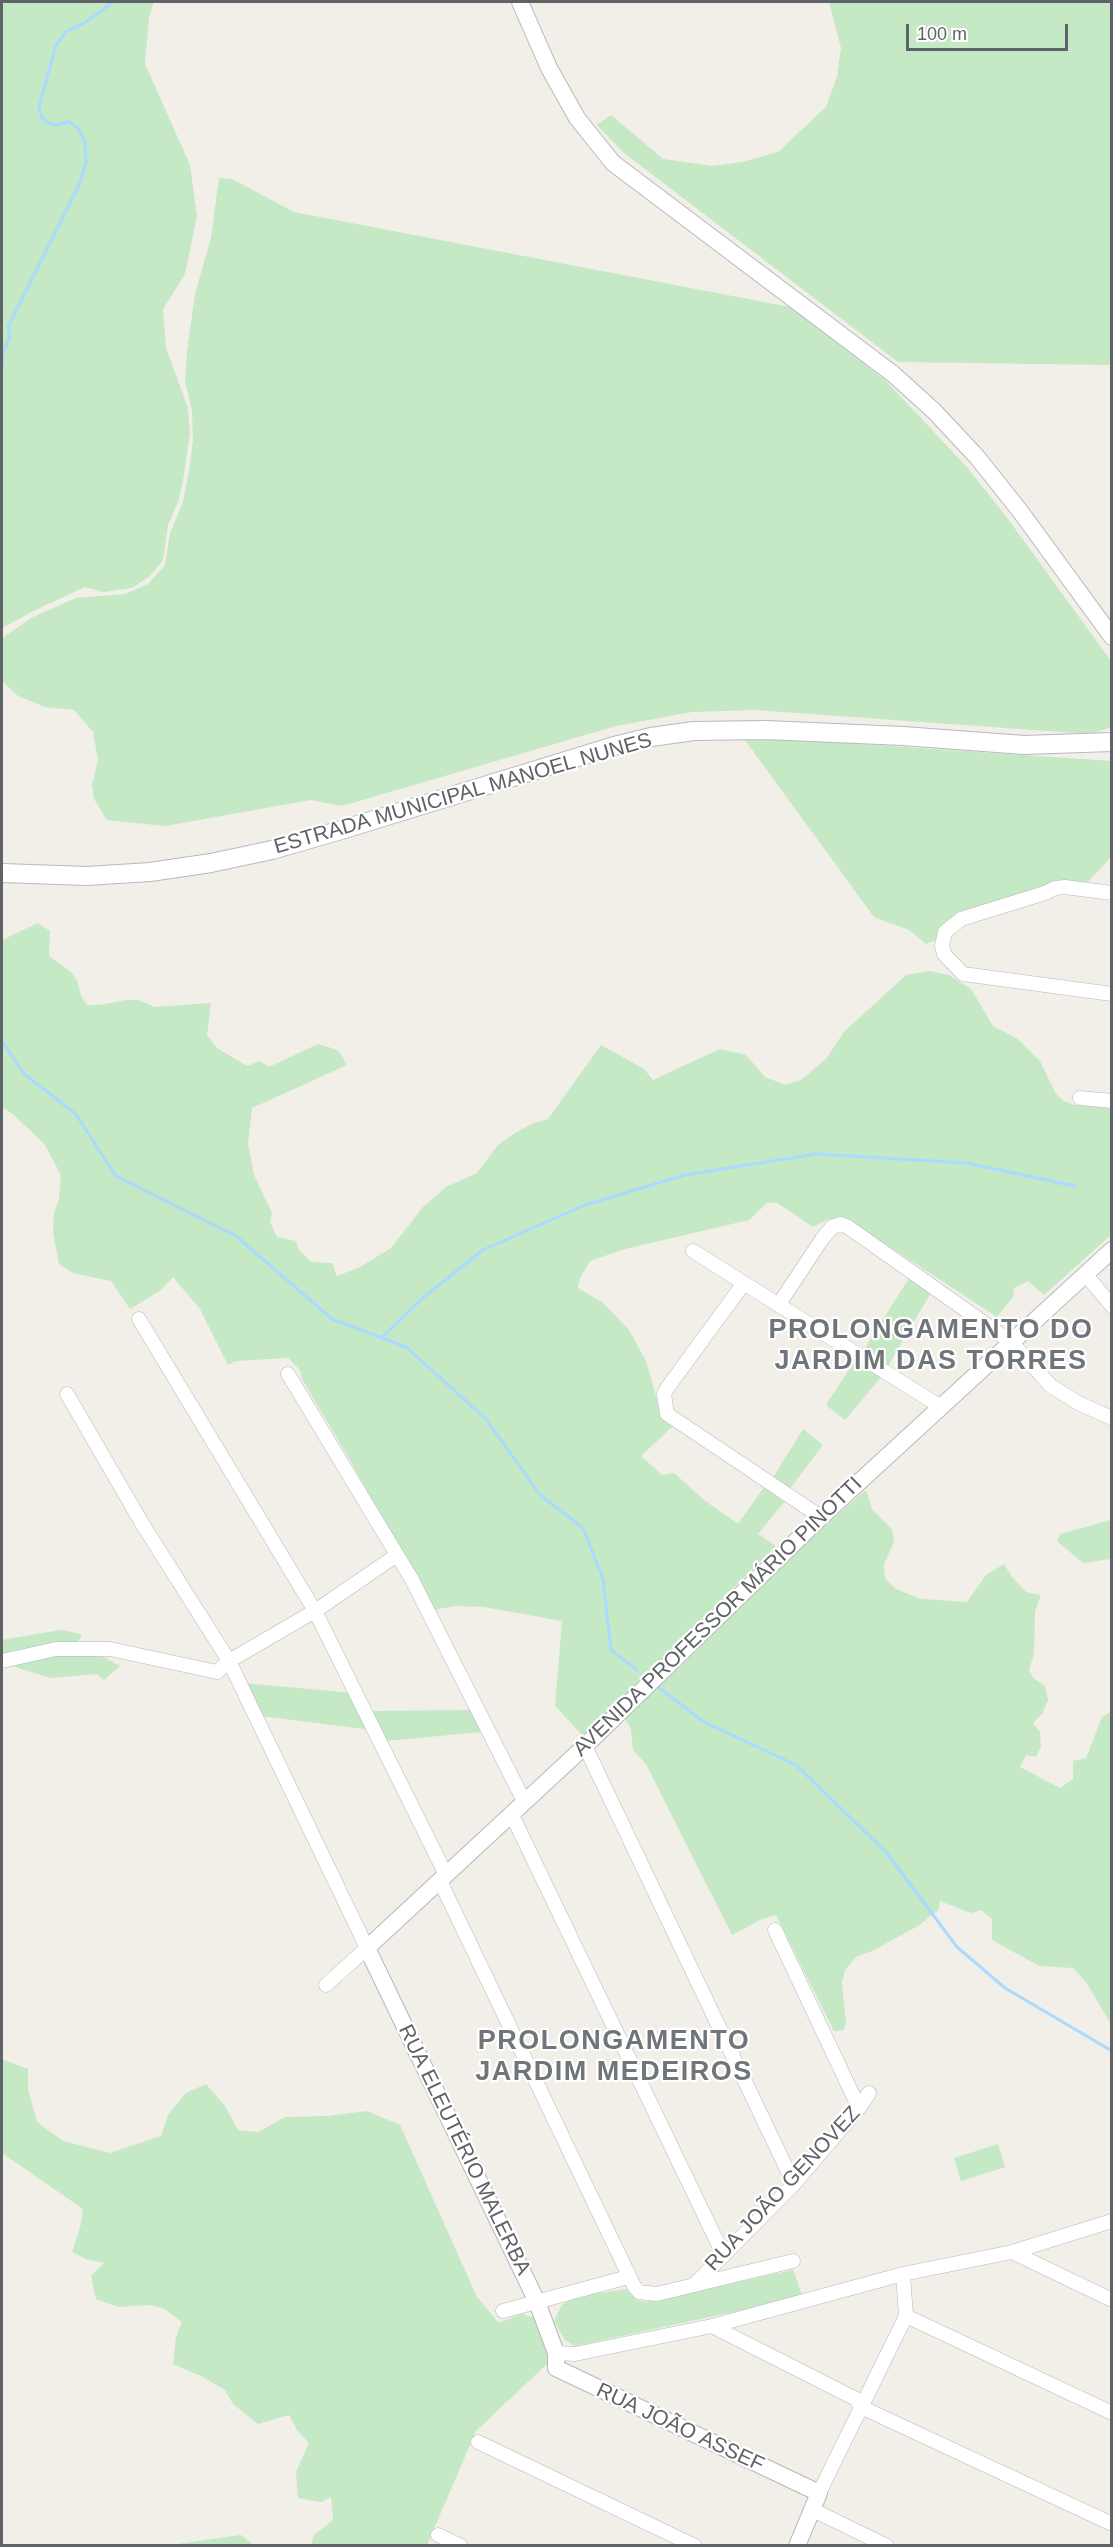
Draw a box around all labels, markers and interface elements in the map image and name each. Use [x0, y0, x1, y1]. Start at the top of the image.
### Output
scale bar [909, 12, 1071, 50]
text: 100 m [917, 24, 967, 44]
street label: ESTRADA MUNICIPAL MANOEL NUNES [271, 728, 655, 860]
district label: PROLONGAMENTO DO JARDIM DAS TORRES [768, 1315, 1094, 1378]
street label: AVENIDA PROFESSOR MÁRIO PINOTTI [568, 1472, 868, 1762]
street label: RUA ELEUTÉRIO MALERBA [392, 2021, 536, 2279]
district label: PROLONGAMENTO JARDIM MEDEIROS [475, 2026, 753, 2089]
street label: RUA JOÃO GENOVEZ [700, 2101, 866, 2277]
street label: RUA JOÃO ASSEF [592, 2378, 768, 2478]

